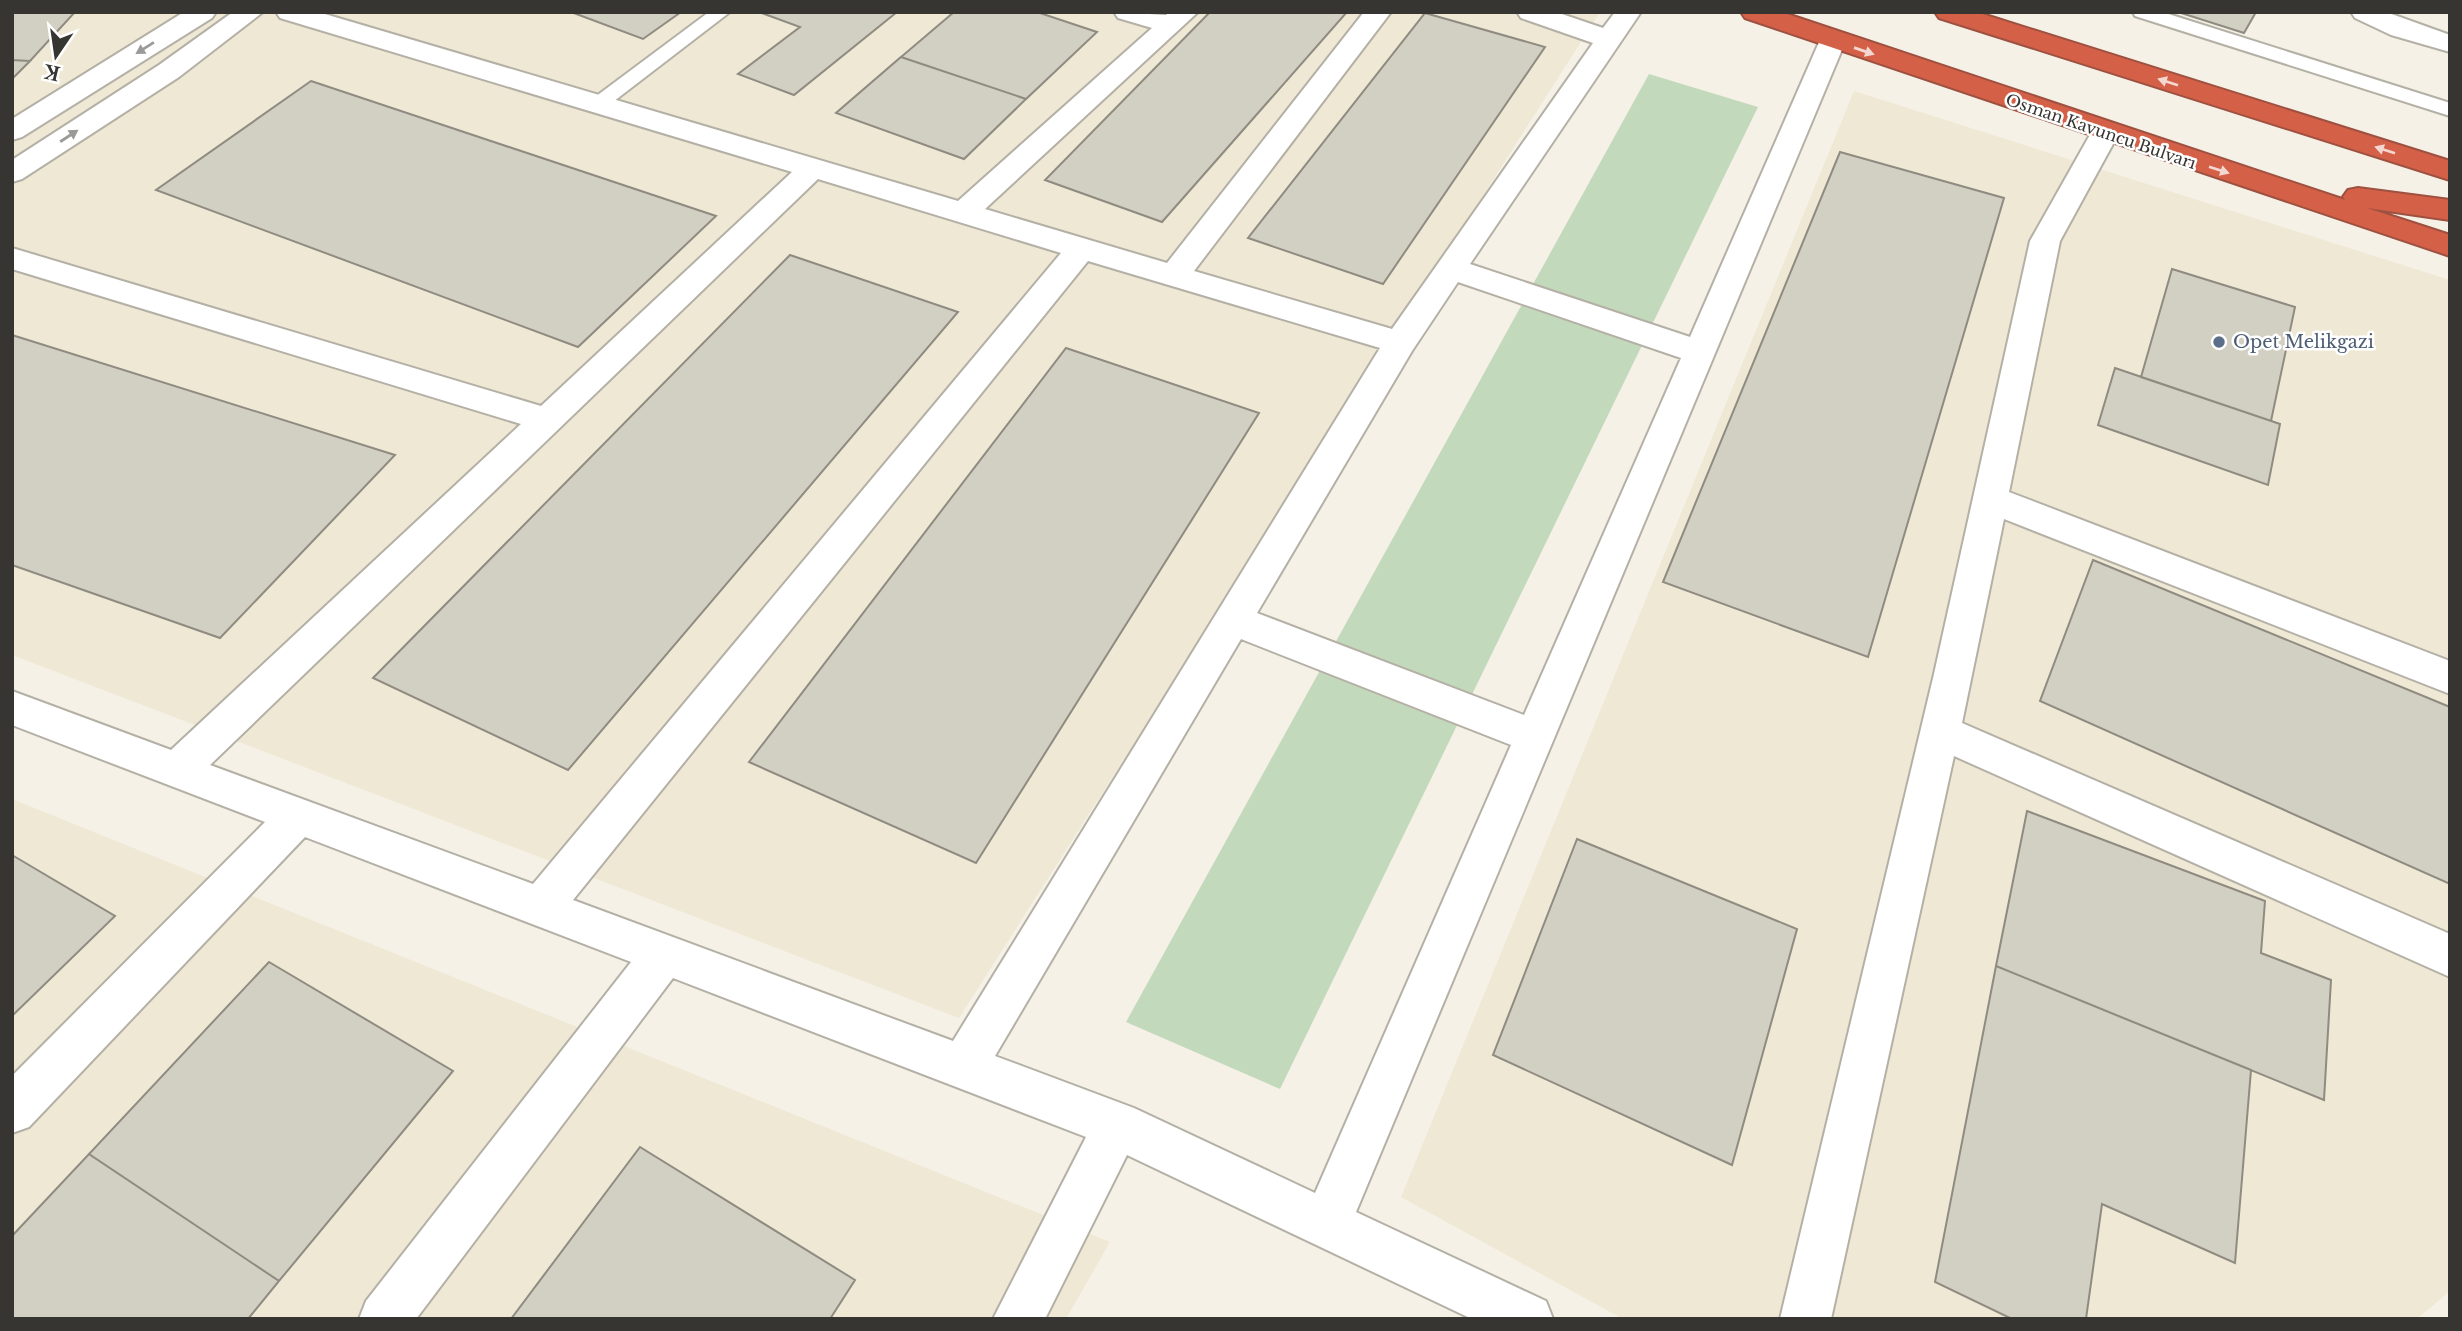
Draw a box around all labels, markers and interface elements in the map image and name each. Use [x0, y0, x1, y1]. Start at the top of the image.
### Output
north arrow [21, 21, 91, 91]
one-way arrow [136, 42, 155, 55]
one-way arrow [1854, 46, 1875, 57]
text: K [41, 59, 62, 85]
one-way arrow [2157, 76, 2178, 86]
street label: Osman Kavuncu Bulvarı [2003, 89, 2199, 173]
one-way arrow [60, 130, 79, 143]
one-way arrow [2374, 145, 2395, 155]
one-way arrow [2209, 166, 2230, 176]
place label: Opet Melikgazi [2233, 331, 2374, 353]
marker: Opet Melikgazi [2211, 334, 2227, 350]

